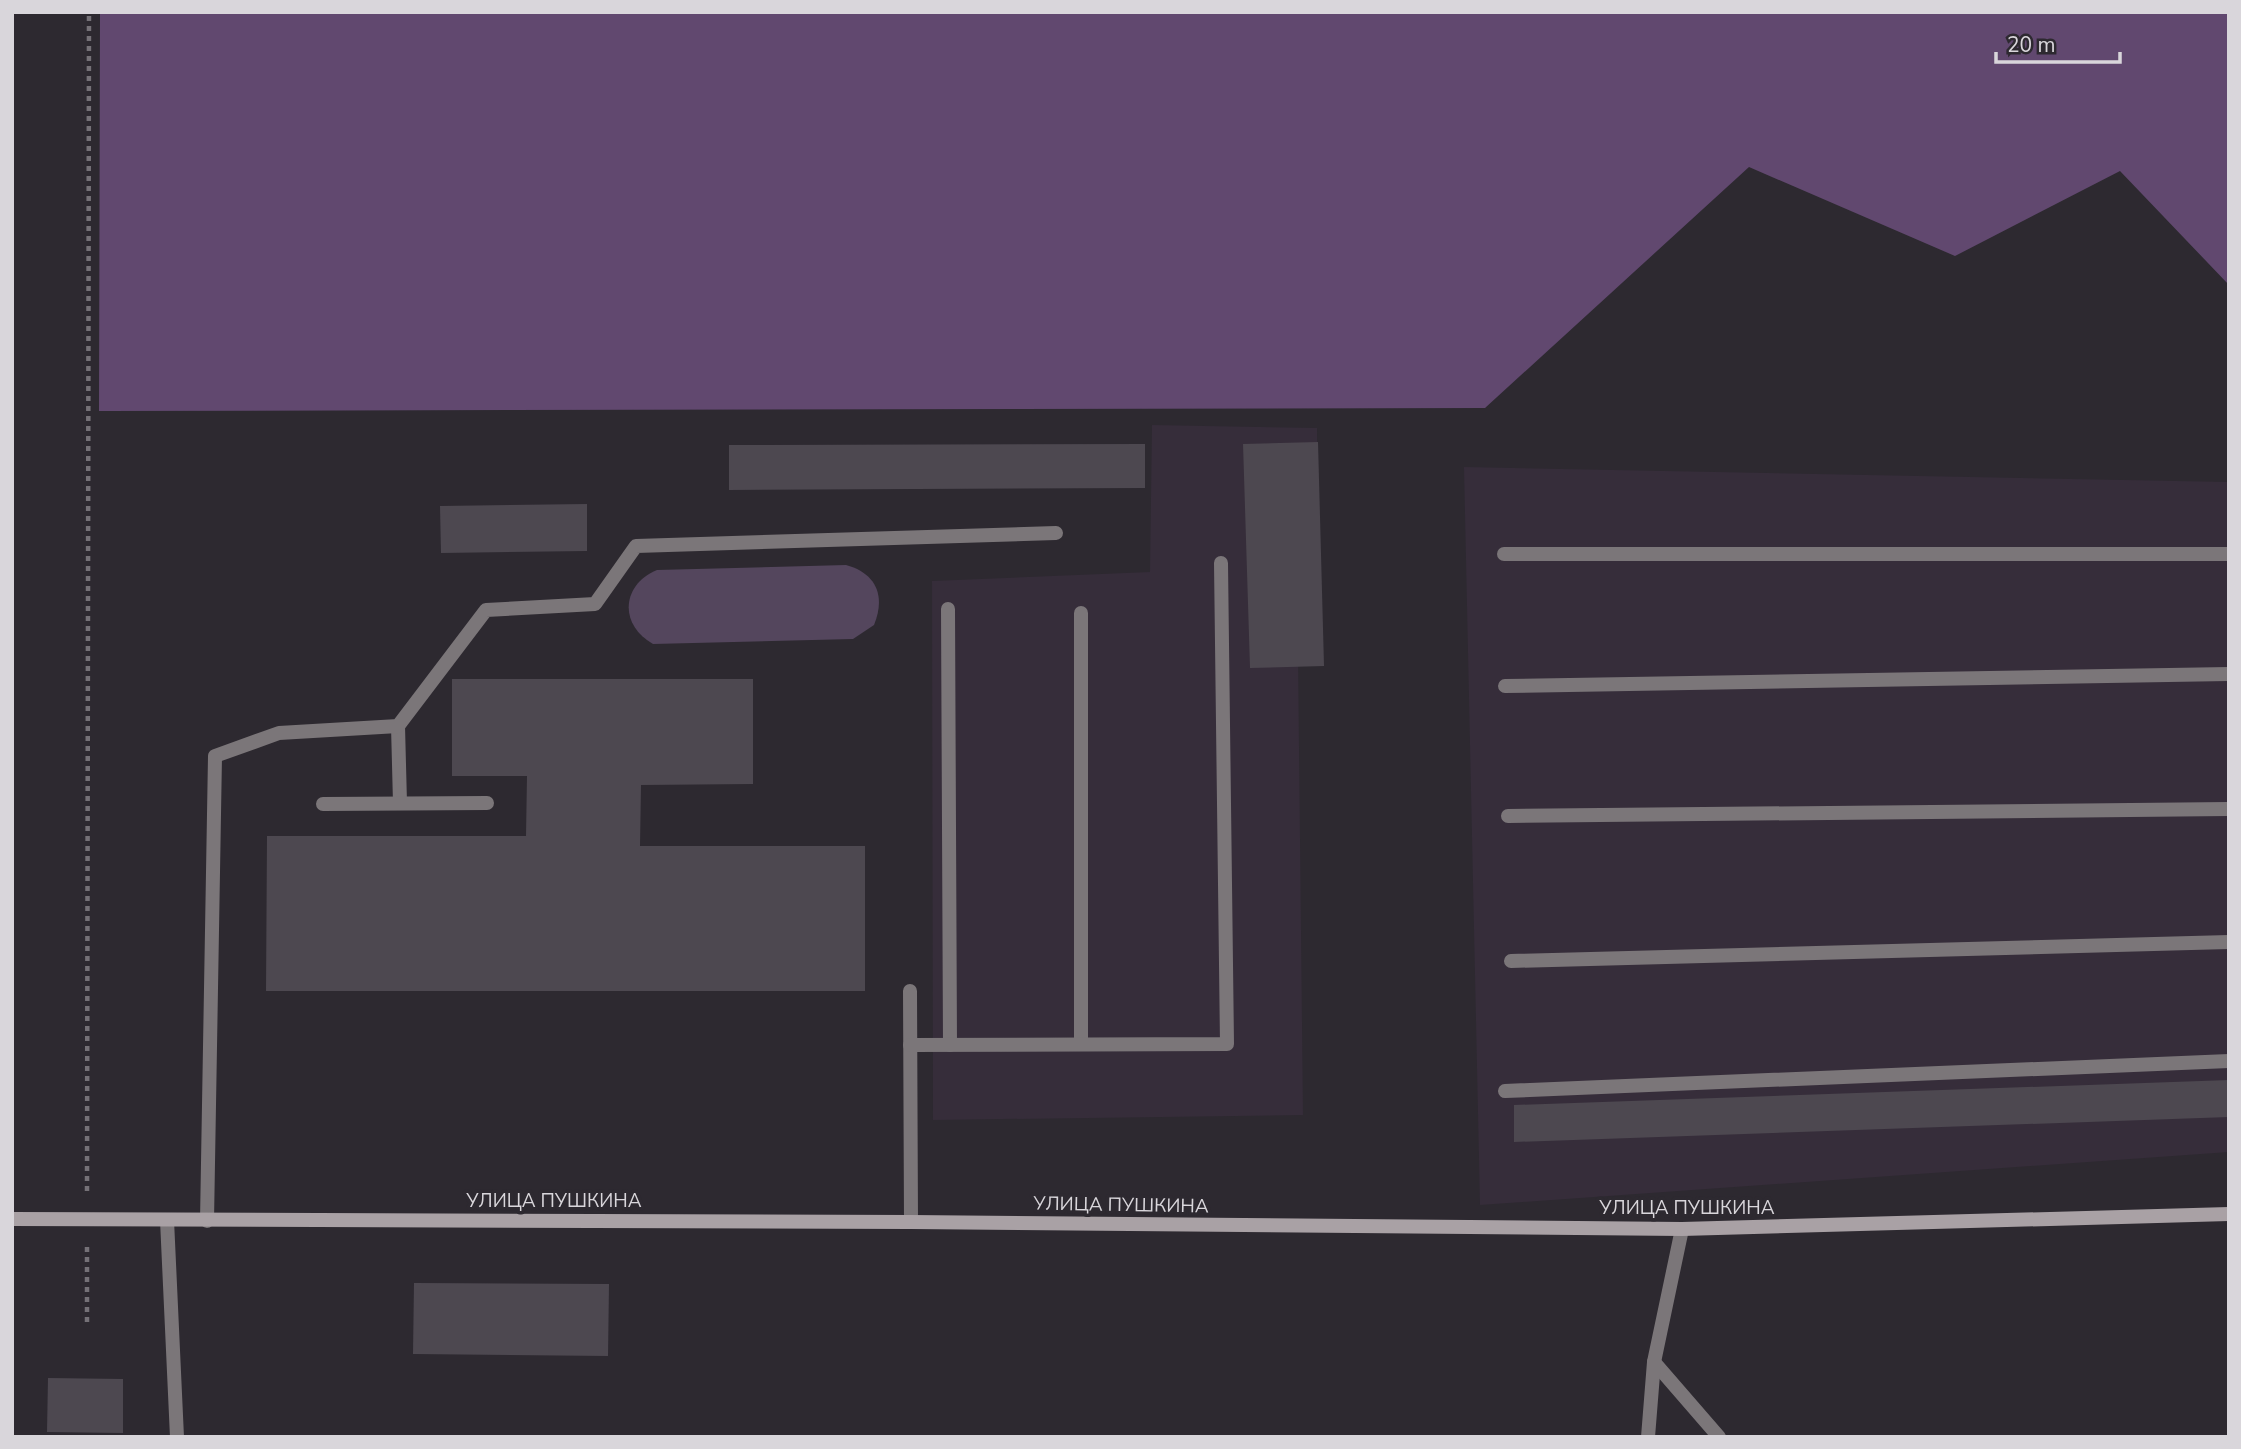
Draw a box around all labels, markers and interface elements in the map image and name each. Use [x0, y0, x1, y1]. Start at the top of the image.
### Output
scale bar [1996, 21, 2120, 65]
text: 20 m [2007, 31, 2056, 59]
street label: УЛИЦА ПУШКИНА [465, 1188, 642, 1214]
street label: УЛИЦА ПУШКИНА [1032, 1190, 1209, 1220]
street label: УЛИЦА ПУШКИНА [1598, 1195, 1775, 1221]

